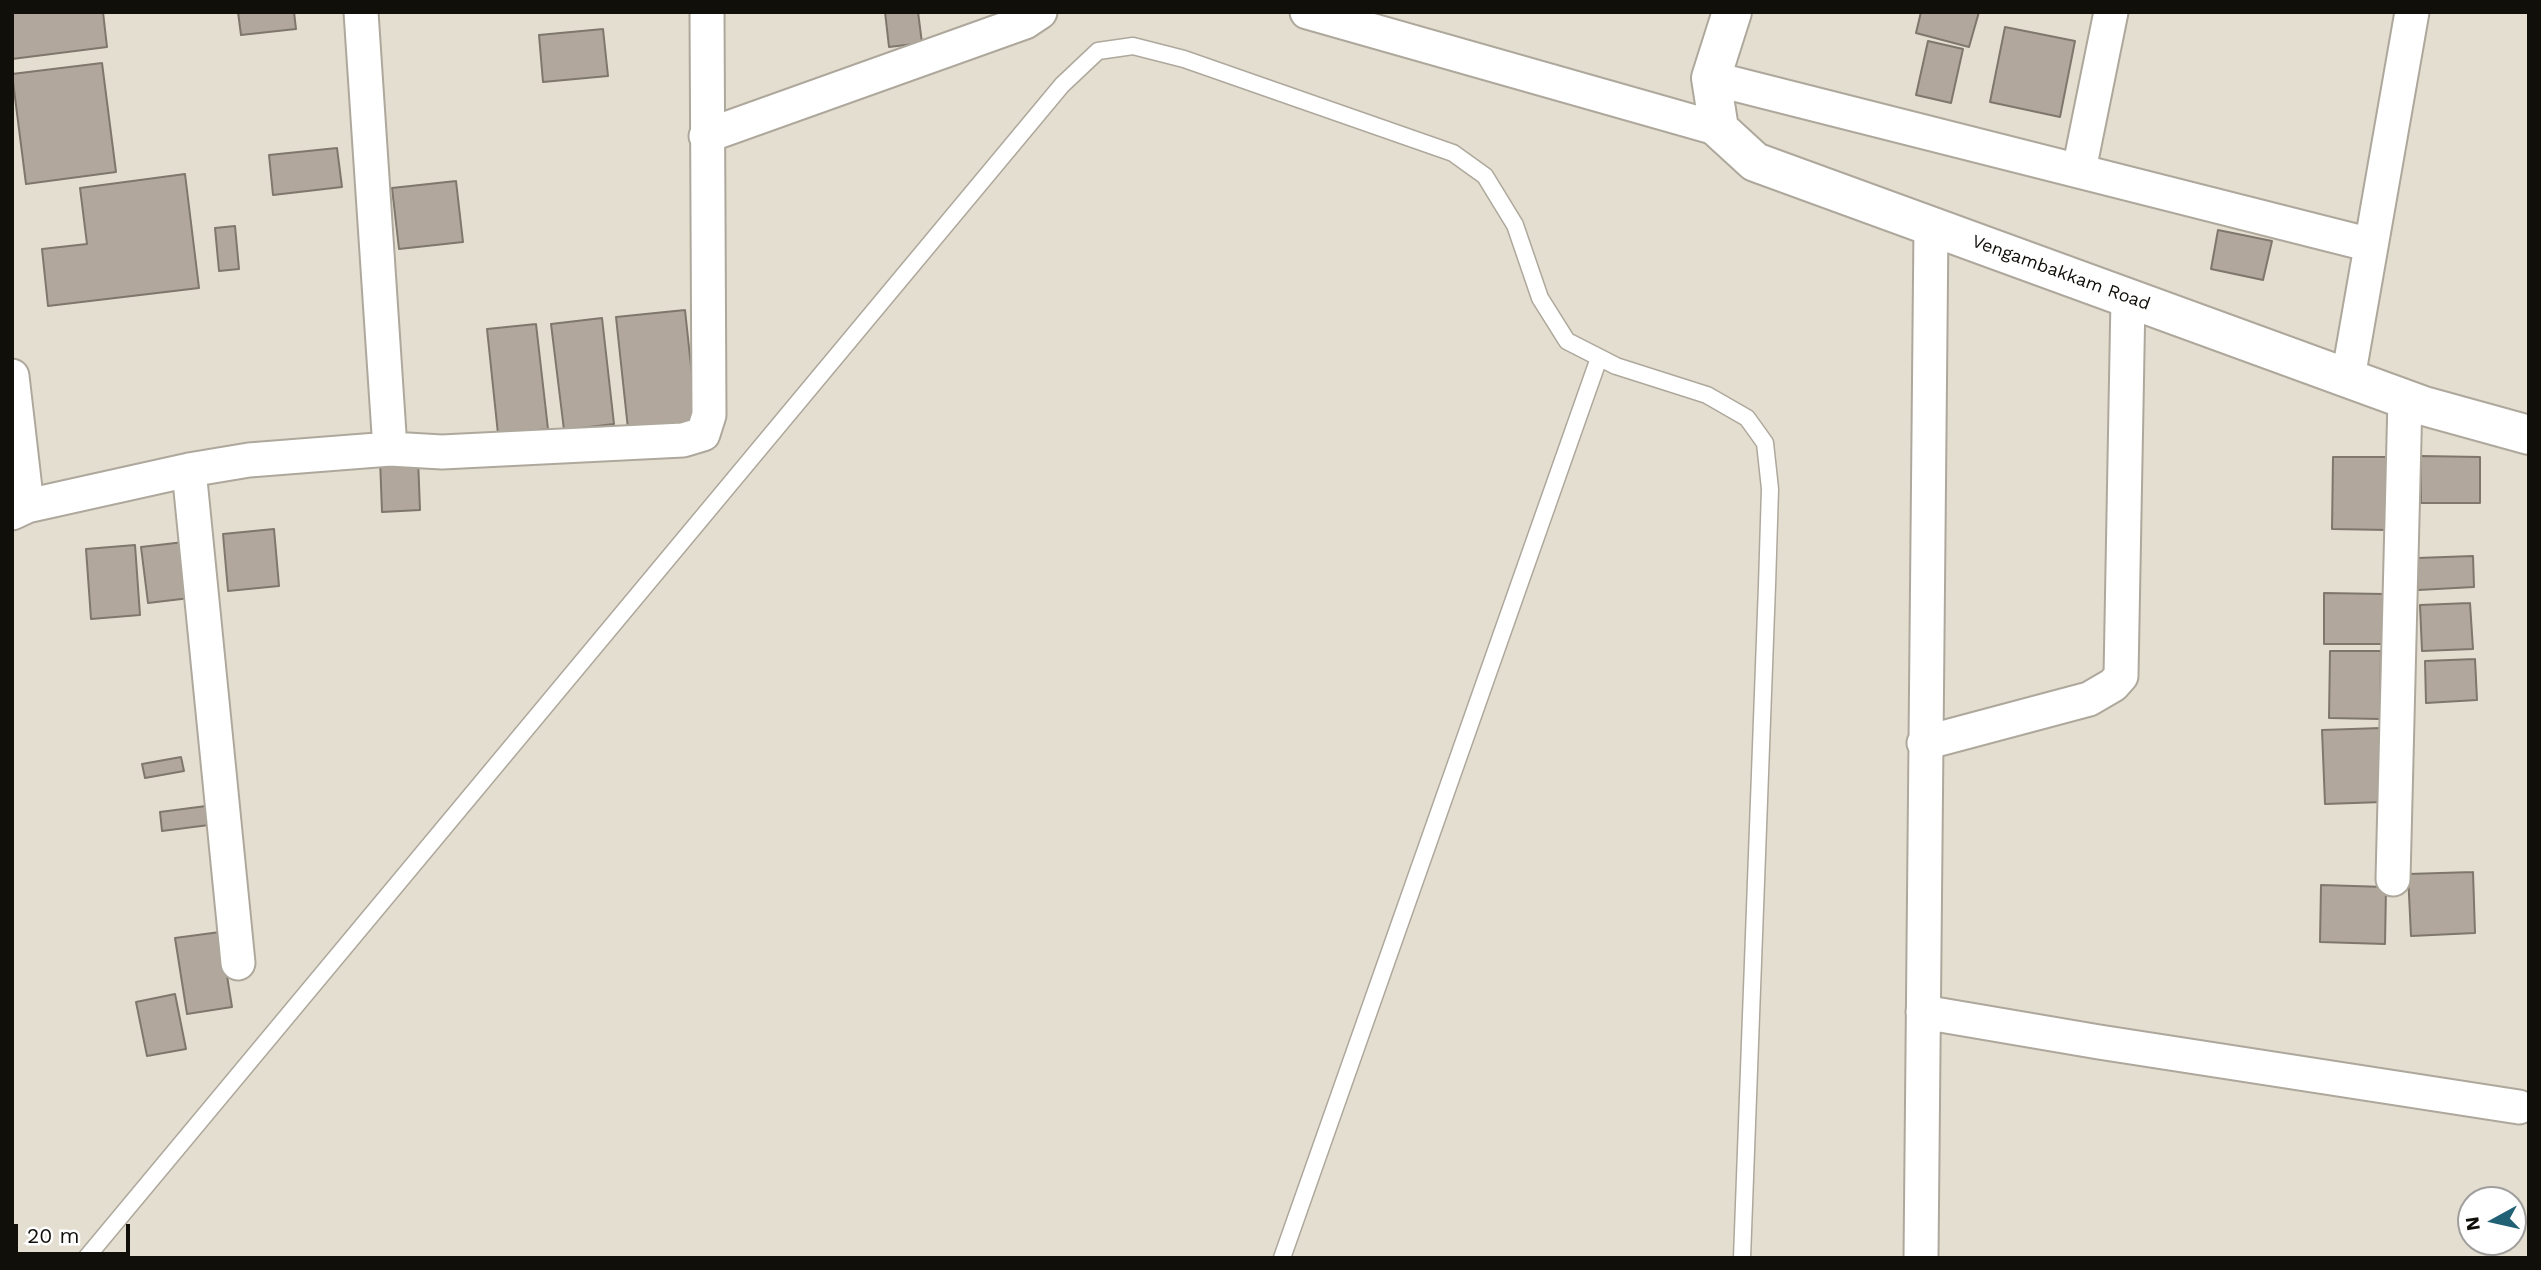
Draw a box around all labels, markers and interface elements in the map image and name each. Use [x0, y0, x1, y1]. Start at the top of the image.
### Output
street label: Vengambakkam Road [1969, 231, 2153, 315]
north arrow [2457, 1186, 2527, 1256]
scale bar [18, 1210, 133, 1254]
text: N [2460, 1215, 2485, 1232]
text: 20 m [27, 1223, 79, 1248]

